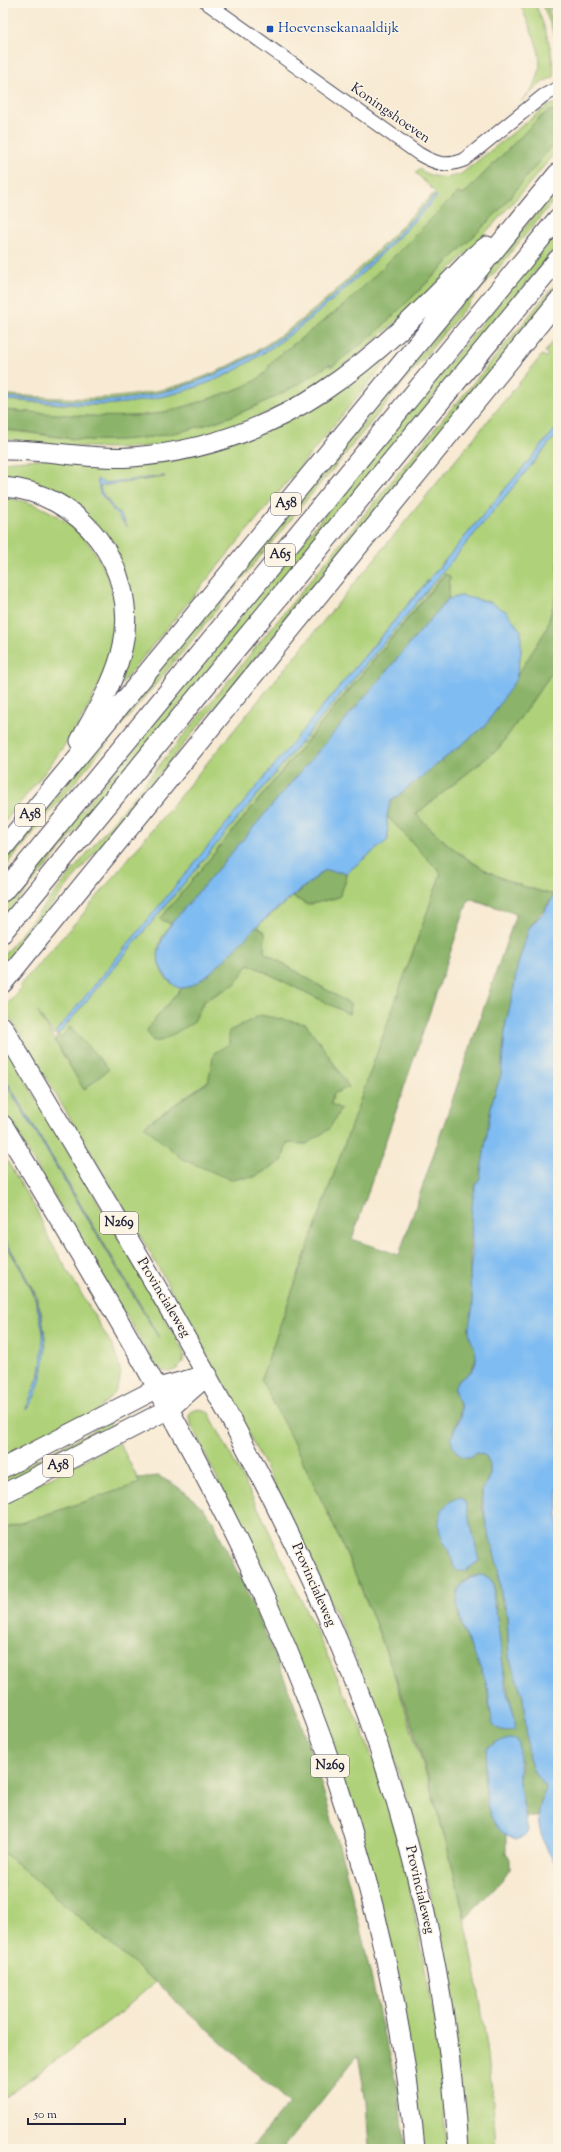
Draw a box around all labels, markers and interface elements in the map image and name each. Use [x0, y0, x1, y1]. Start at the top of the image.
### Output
place label: Hoevensekanaaldijk [278, 19, 399, 39]
marker: Hoevensekanaaldijk [265, 24, 275, 34]
street label: Koningshoeven [346, 79, 434, 149]
road number: A58 [271, 493, 301, 515]
road number: A65 [265, 544, 295, 566]
road number: A58 [15, 804, 45, 826]
road number: N269 [100, 1212, 138, 1234]
street label: Provincialeweg [131, 1254, 195, 1342]
road number: A58 [43, 1455, 73, 1477]
street label: Provincialeweg [286, 1540, 340, 1630]
road number: N269 [311, 1755, 349, 1777]
street label: Provincialeweg [399, 1844, 439, 1936]
scale bar [28, 2100, 125, 2126]
text: 50 m [33, 2106, 57, 2124]

